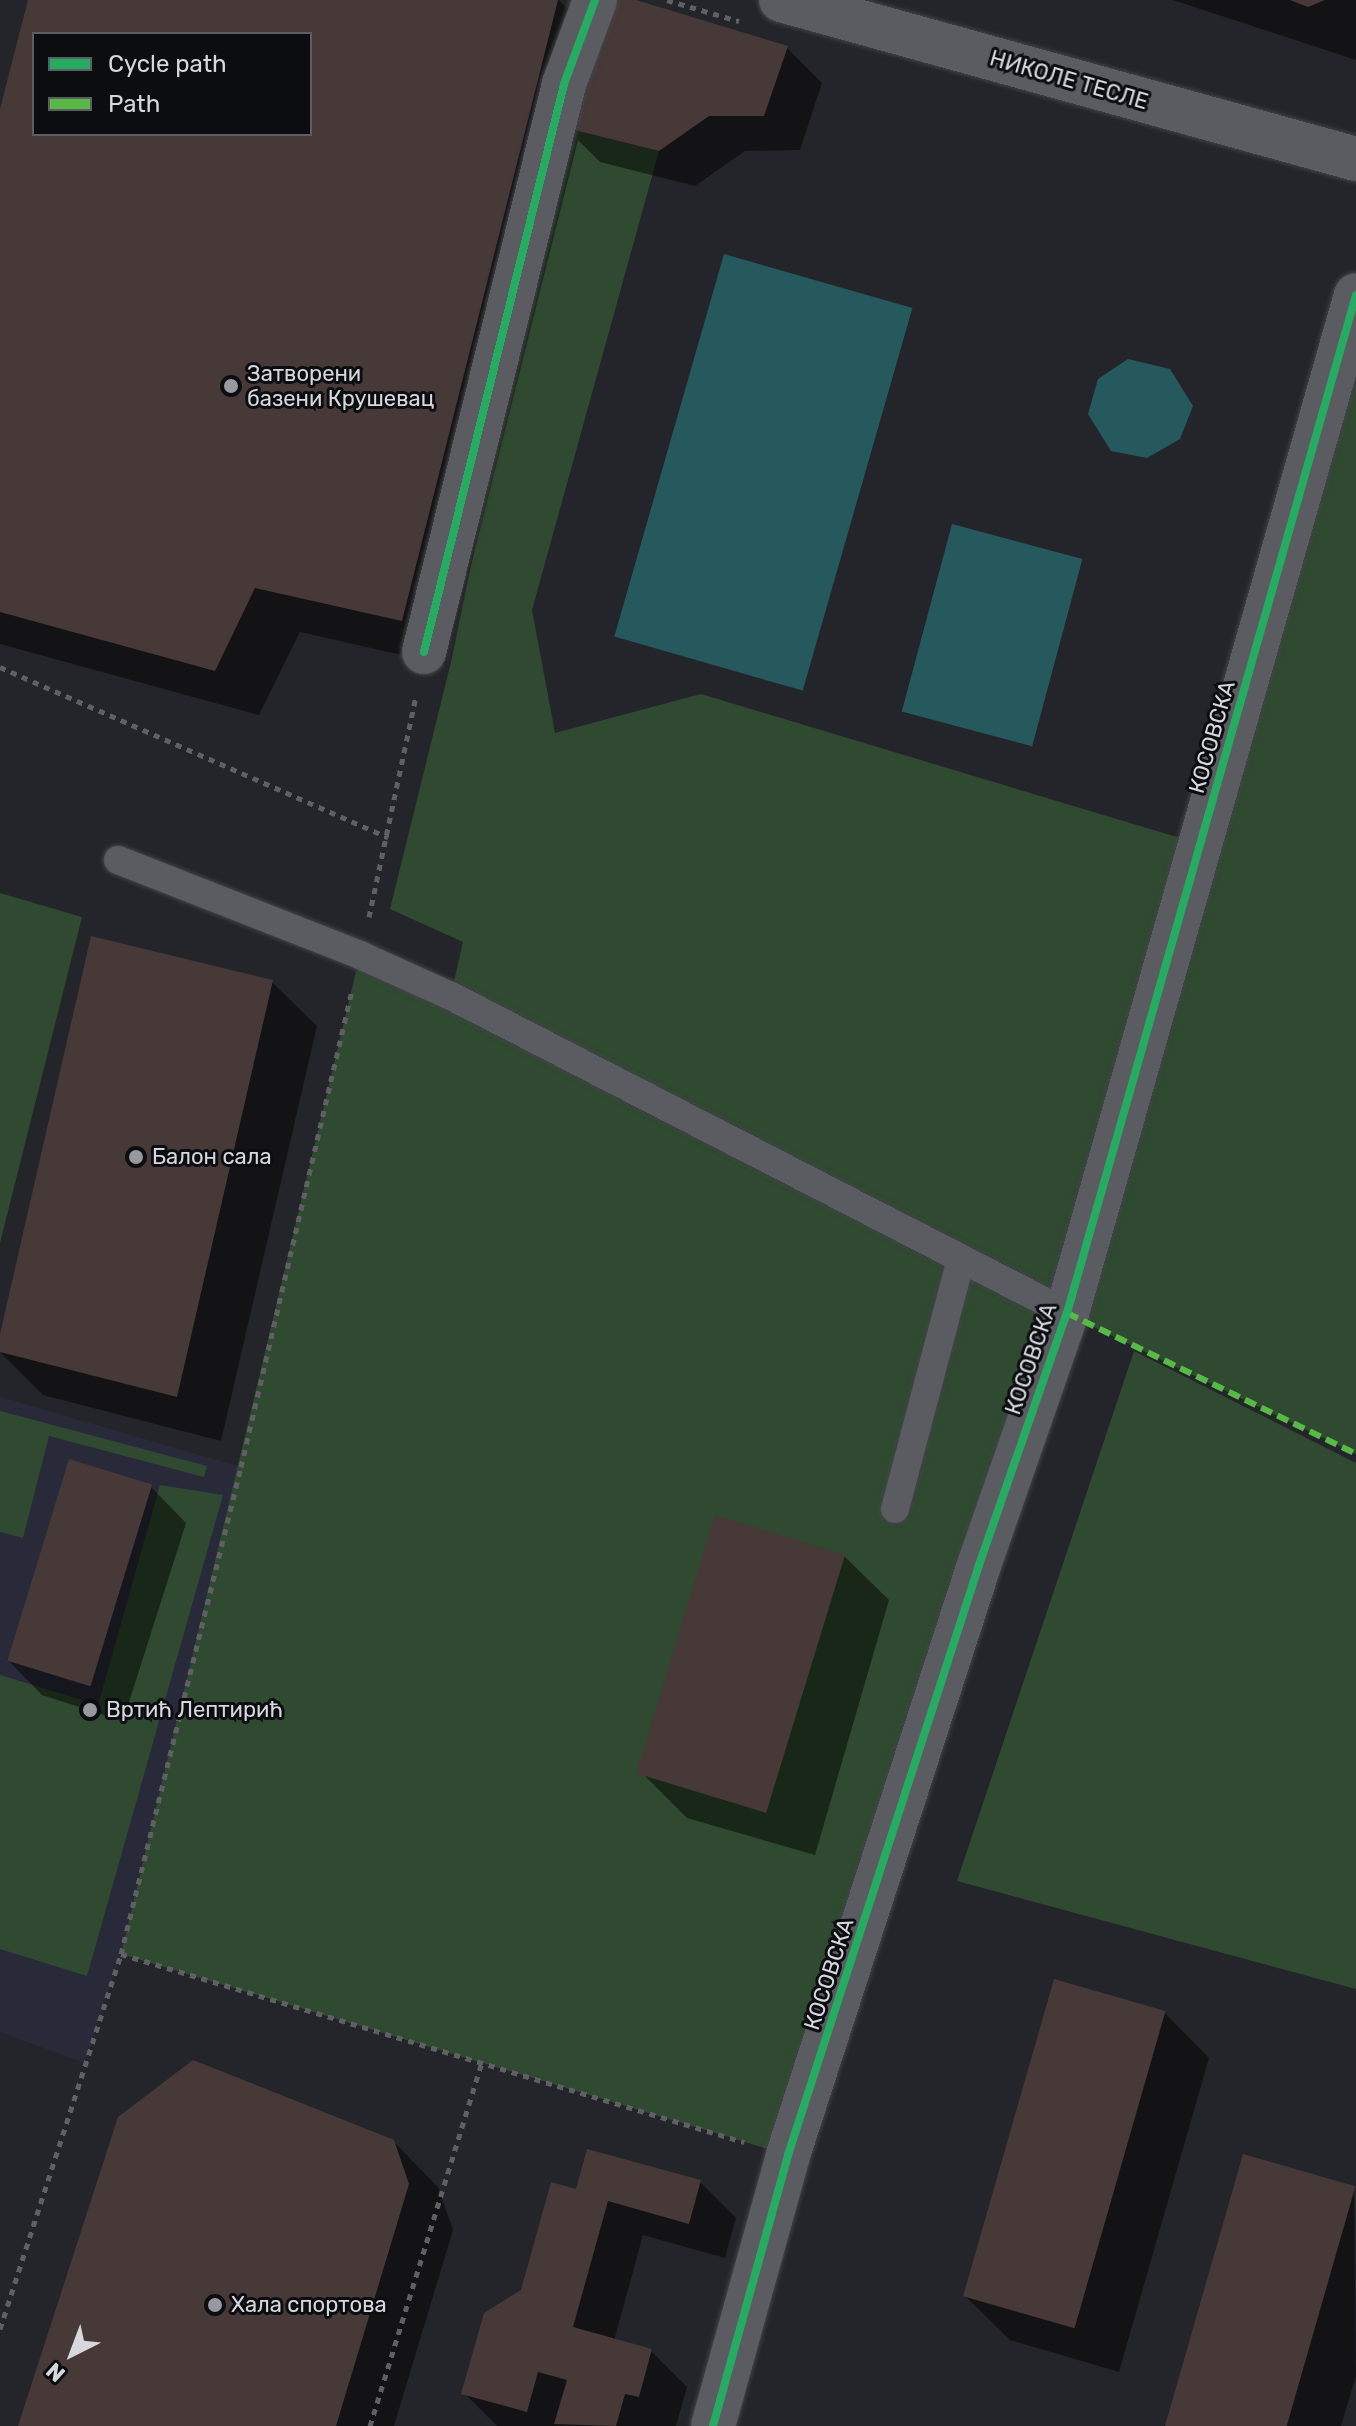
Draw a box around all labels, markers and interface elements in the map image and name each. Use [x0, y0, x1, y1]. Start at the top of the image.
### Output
legend [32, 32, 312, 136]
street label: НИКОЛЕ ТЕСЛЕ [987, 45, 1151, 115]
text: Cycle path [108, 50, 227, 78]
text: Path [108, 90, 160, 118]
place label: Затворени базени Крушевац [247, 360, 434, 412]
marker: Затворени базени Крушевац [222, 377, 240, 395]
street label: КОСОВСКА [1183, 678, 1241, 796]
place label: Балон сала [152, 1144, 272, 1170]
marker: Балон сала [127, 1148, 145, 1166]
street label: КОСОВСКА [1000, 1300, 1062, 1418]
place label: Вртић Лептирић [106, 1697, 283, 1723]
marker: Вртић Лептирић [81, 1701, 99, 1719]
street label: КОСОВСКА [799, 1915, 859, 2033]
place label: Хала спортова [231, 2292, 387, 2318]
marker: Хала спортова [206, 2296, 224, 2314]
north arrow [32, 2314, 112, 2394]
text: N [41, 2357, 71, 2388]

